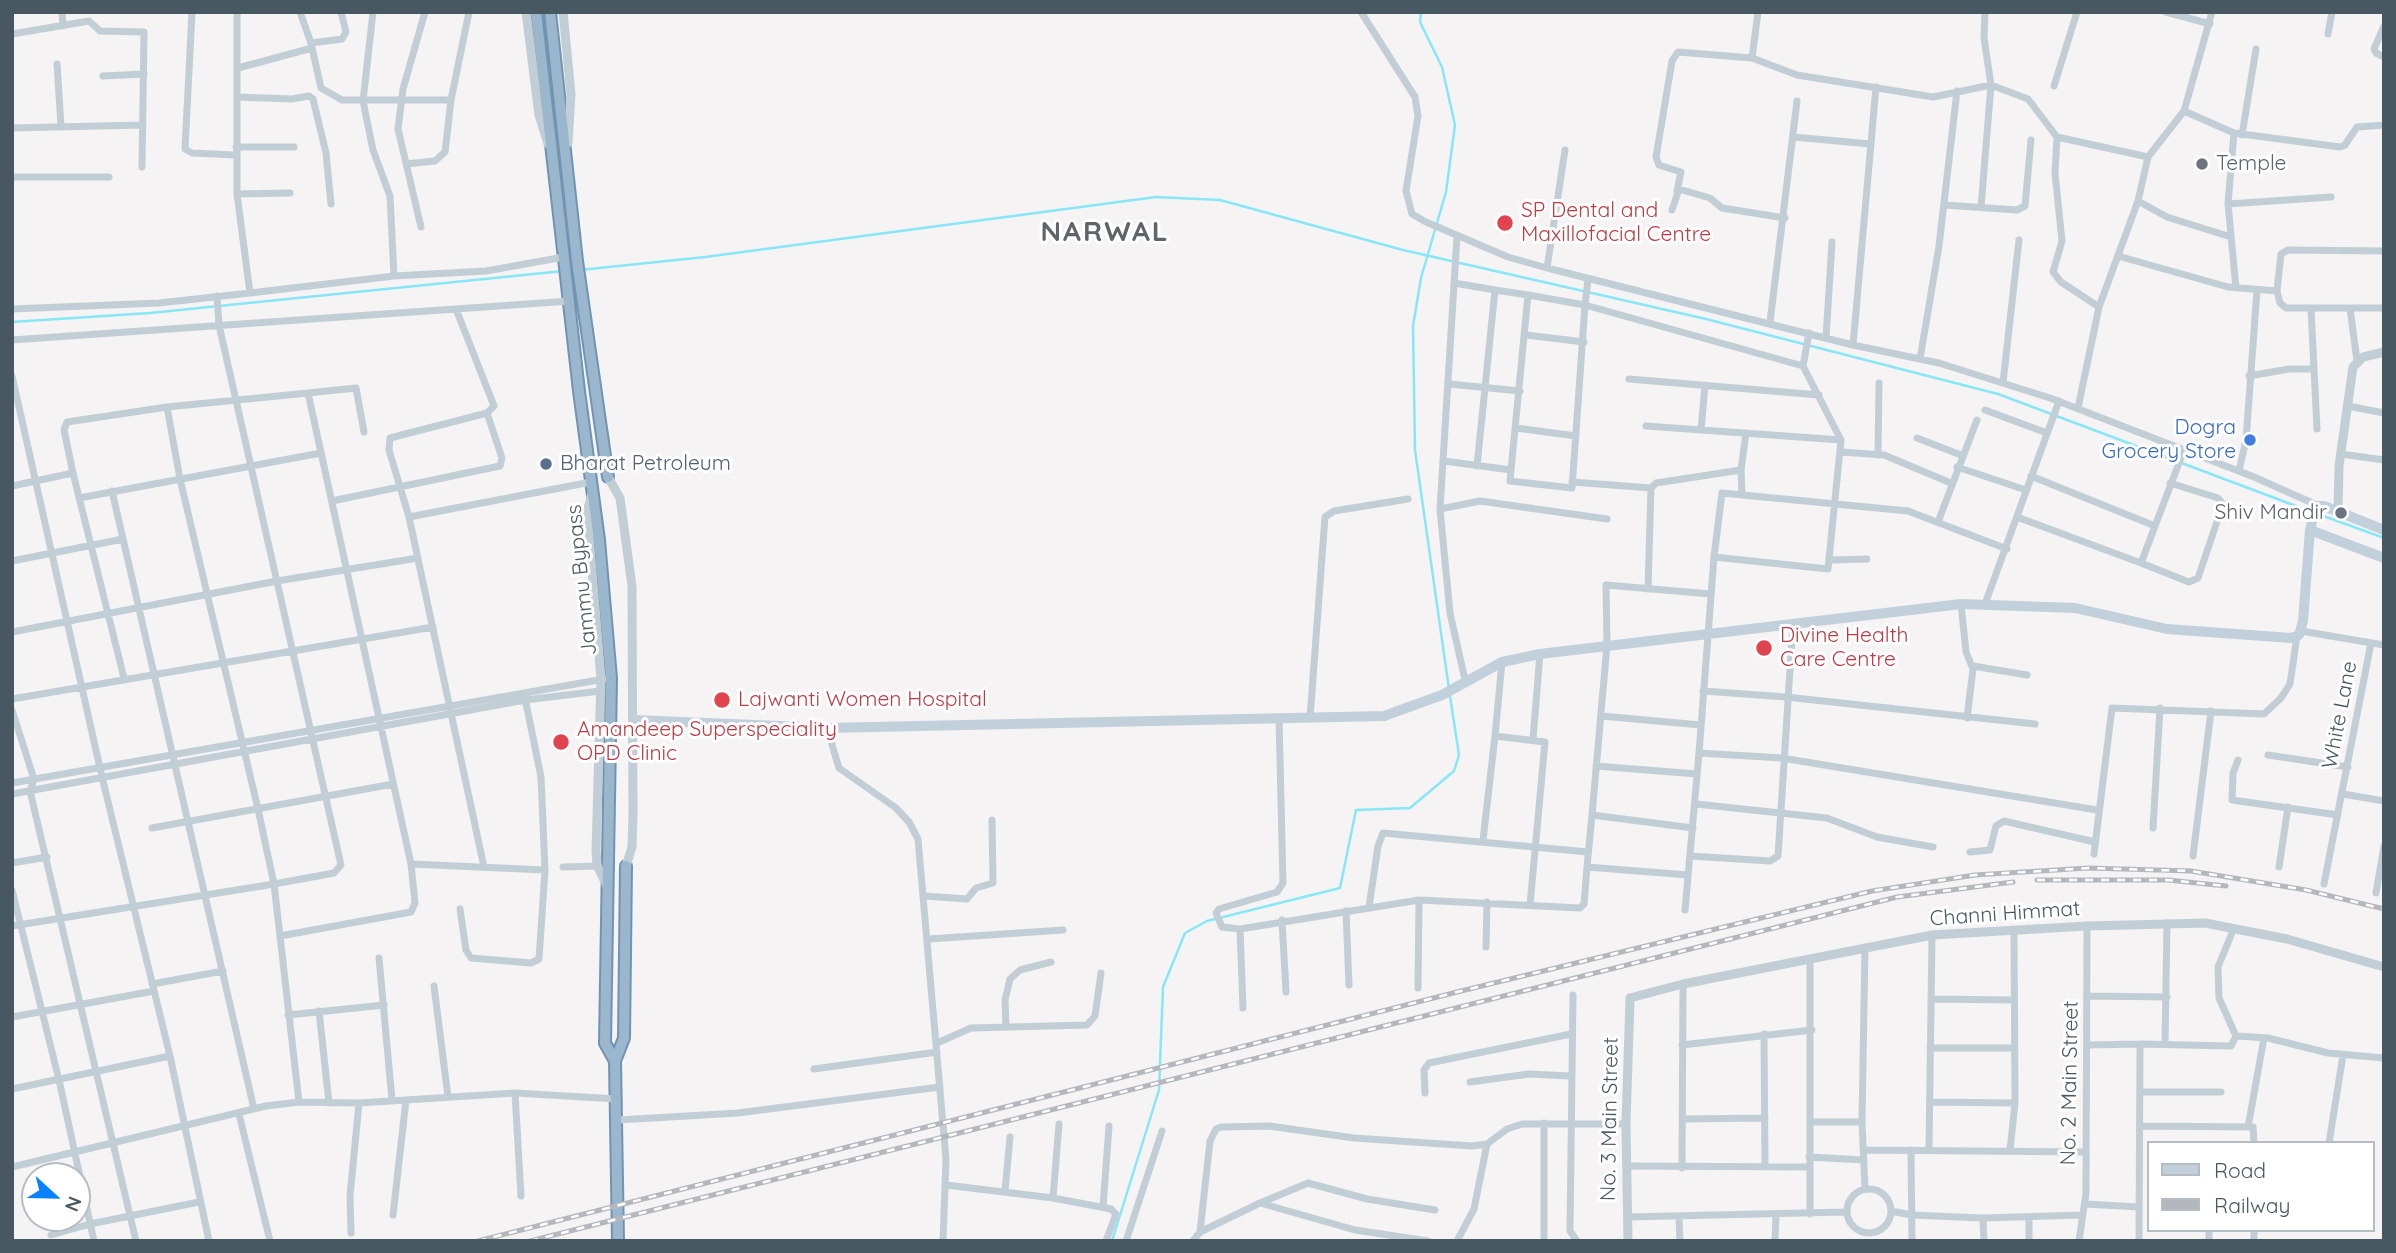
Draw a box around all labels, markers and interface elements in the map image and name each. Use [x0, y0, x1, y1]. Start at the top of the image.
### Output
place label: Temple [2216, 151, 2286, 177]
marker: Temple [2194, 156, 2210, 172]
place label: SP Dental and Maxillofacial Centre [1521, 198, 1711, 248]
marker: SP Dental and Maxillofacial Centre [1495, 213, 1515, 233]
district label: NARWAL [1041, 216, 1169, 250]
place label: Dogra Grocery Store [2102, 415, 2236, 465]
marker: Dogra Grocery Store [2242, 432, 2258, 448]
place label: Bharat Petroleum [560, 451, 731, 477]
marker: Bharat Petroleum [538, 456, 554, 472]
place label: Shiv Mandir [2214, 500, 2327, 526]
street label: Jammu Bypass [562, 503, 602, 657]
marker: Shiv Mandir [2333, 505, 2349, 521]
place label: Divine Health Care Centre [1780, 623, 1909, 673]
marker: Divine Health Care Centre [1754, 638, 1774, 658]
street label: White Lane [2317, 659, 2363, 771]
place label: Lajwanti Women Hospital [738, 687, 987, 713]
marker: Lajwanti Women Hospital [712, 690, 732, 710]
place label: Amandeep Superspeciality OPD Clinic [577, 717, 837, 767]
marker: Amandeep Superspeciality OPD Clinic [551, 732, 571, 752]
street label: Channi Himmat [1929, 896, 2081, 932]
street label: No. 2 Main Street [2056, 1000, 2084, 1166]
street label: No. 3 Main Street [1596, 1037, 1624, 1201]
legend [2148, 1141, 2375, 1232]
text: Road [2214, 1157, 2266, 1183]
north arrow [21, 1162, 91, 1232]
text: Railway [2214, 1192, 2290, 1218]
text: N [60, 1193, 87, 1215]

